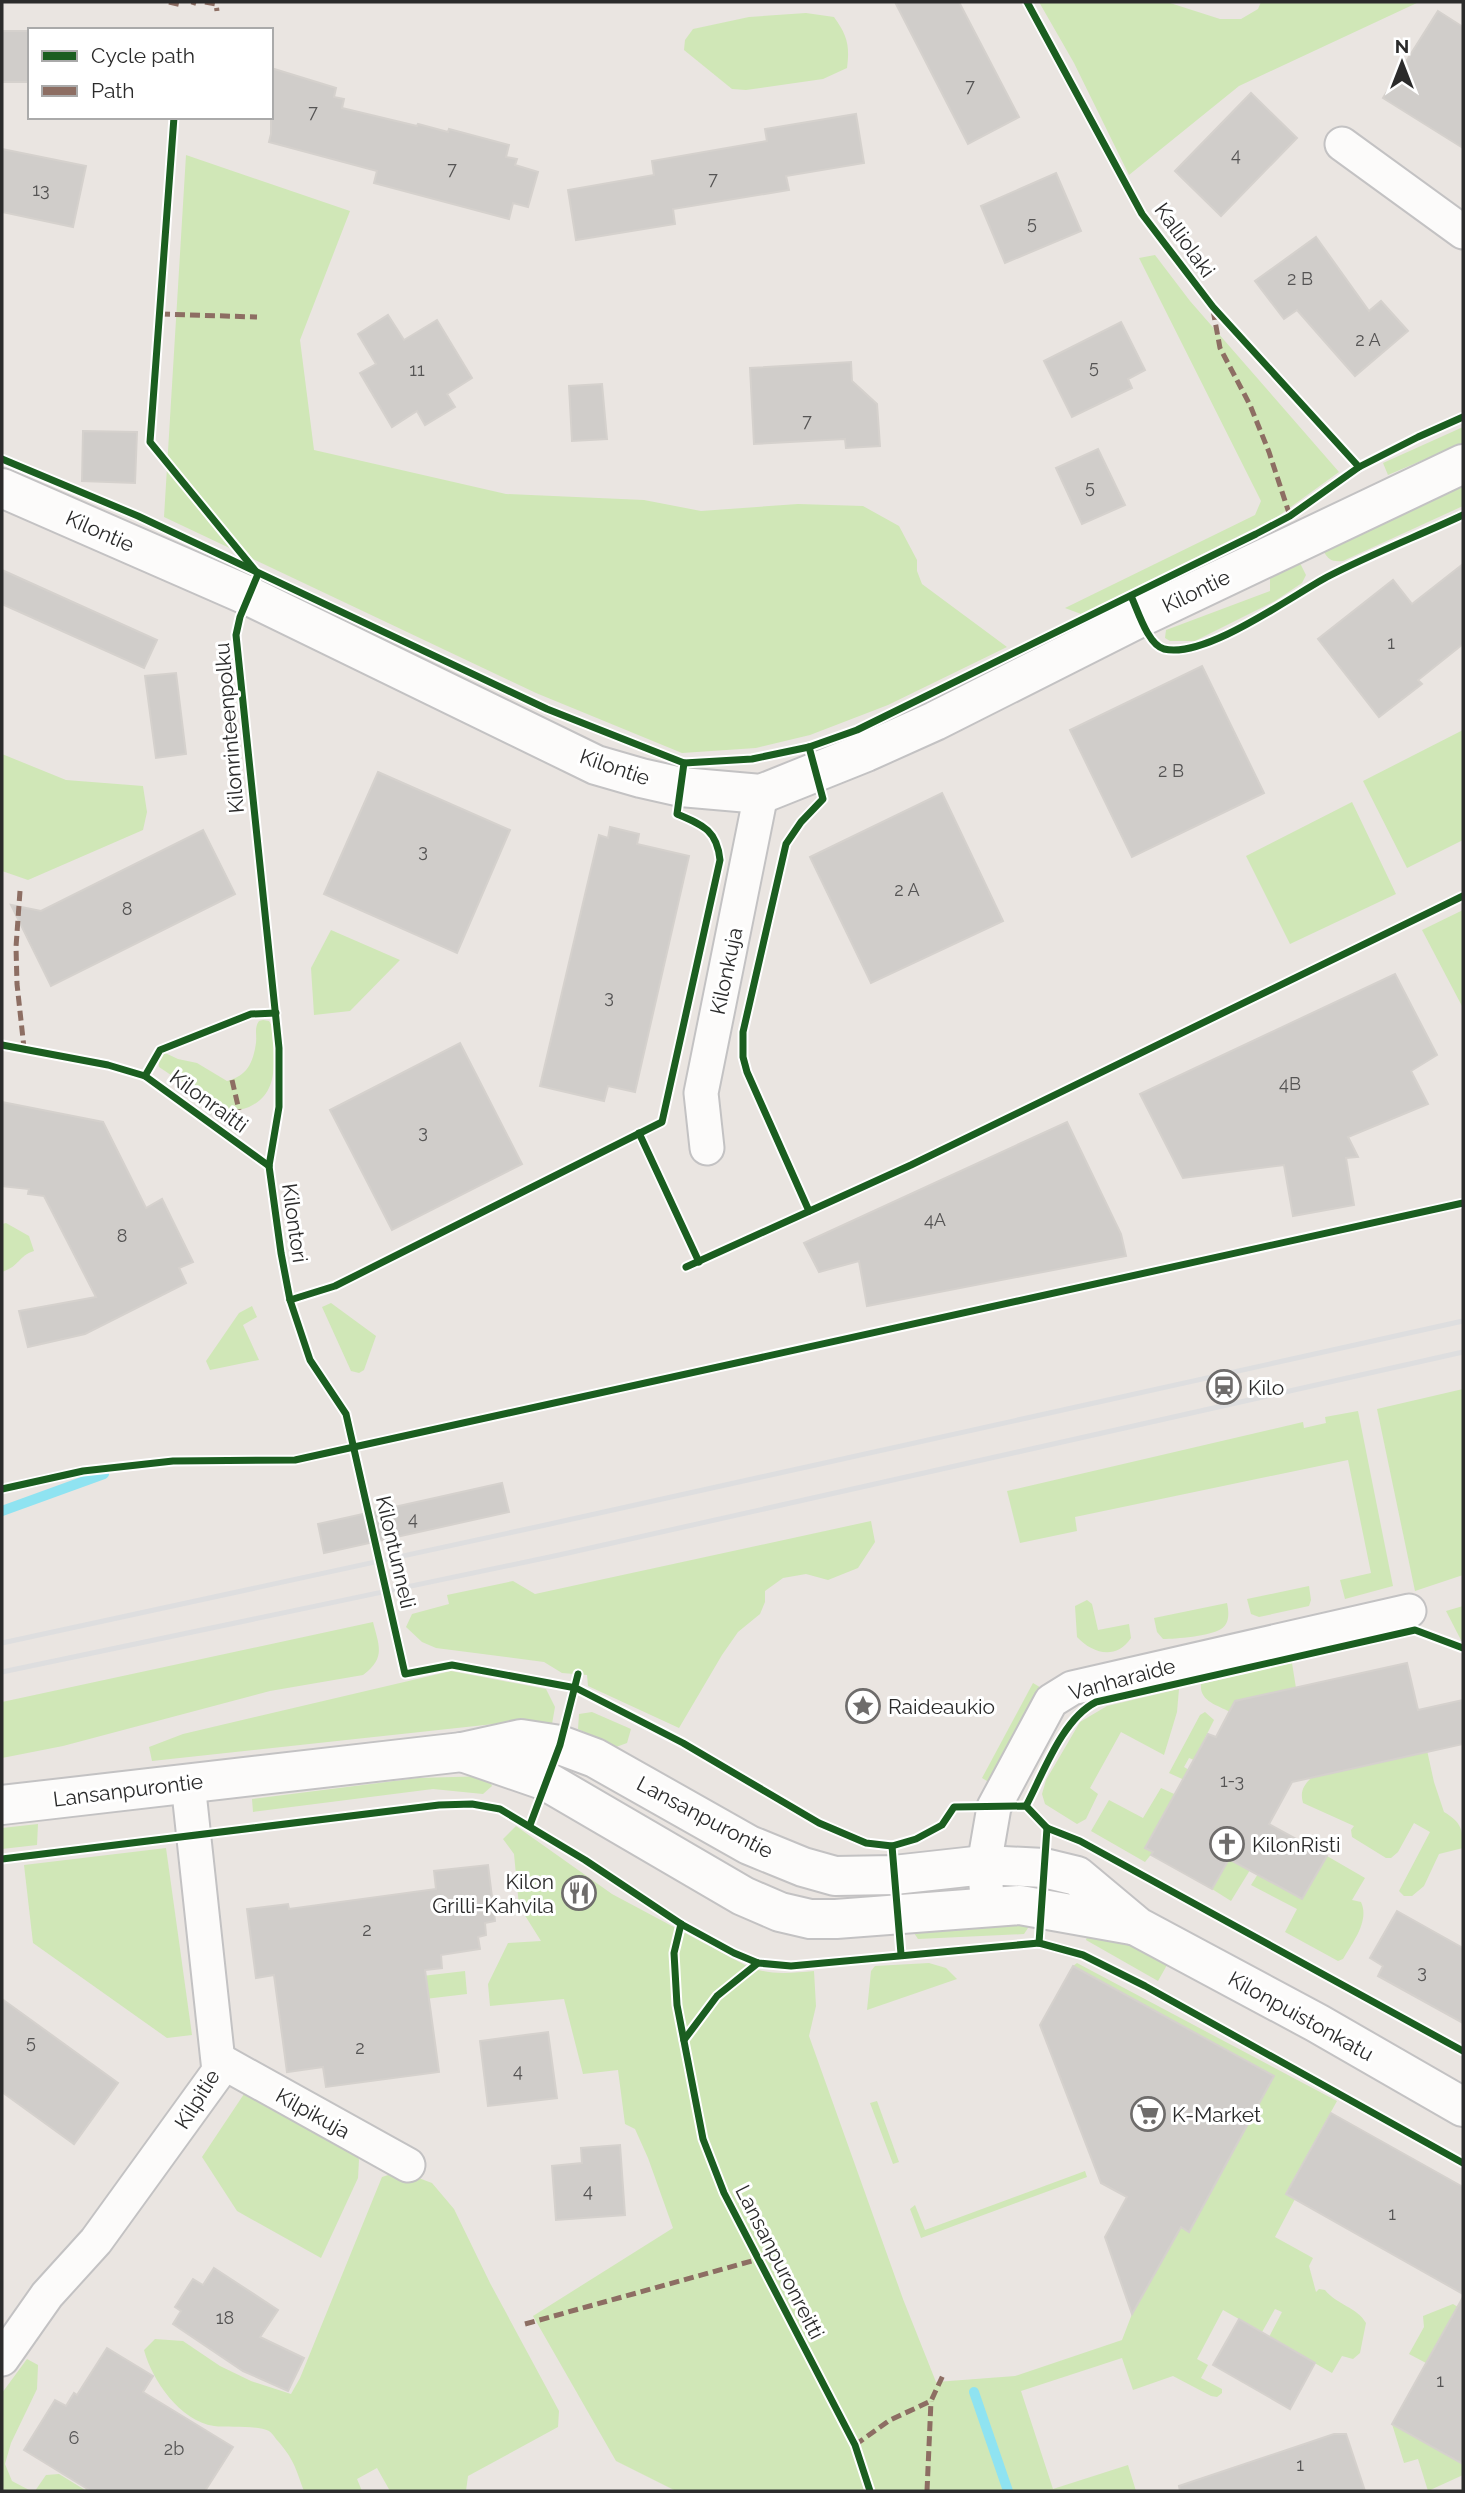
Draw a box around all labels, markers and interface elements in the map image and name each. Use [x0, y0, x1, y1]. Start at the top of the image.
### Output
legend [28, 28, 273, 119]
north arrow [1367, 28, 1437, 98]
text: N [1395, 35, 1409, 57]
text: Cycle path [91, 43, 195, 68]
house number: 7 [965, 75, 975, 96]
text: Path [91, 78, 135, 103]
house number: 7 [308, 101, 318, 122]
house number: 4 [1231, 144, 1241, 165]
house number: 7 [447, 158, 457, 179]
house number: 7 [708, 168, 718, 189]
house number: 13 [32, 179, 50, 200]
street label: Kalliolaki [1150, 198, 1220, 282]
house number: 5 [1027, 212, 1037, 233]
house number: 2 B [1287, 268, 1313, 289]
house number: 2 A [1355, 329, 1381, 350]
house number: 5 [1089, 356, 1099, 377]
house number: 11 [409, 359, 425, 380]
house number: 7 [802, 410, 812, 431]
house number: 5 [1085, 476, 1095, 497]
street label: Kilontie [62, 505, 138, 557]
street label: Kilontie [1158, 564, 1234, 618]
house number: 1 [1387, 632, 1395, 653]
street label: Kilonrinteenpolku [209, 642, 249, 814]
street label: Kilontie [577, 743, 653, 791]
house number: 2 B [1158, 760, 1184, 781]
house number: 3 [418, 840, 428, 861]
house number: 2 A [894, 879, 920, 900]
house number: 8 [122, 898, 132, 919]
street label: Kilonkuja [705, 925, 747, 1017]
house number: 3 [604, 986, 614, 1007]
street label: Kilonraitti [165, 1064, 253, 1138]
house number: 4B [1279, 1073, 1301, 1094]
house number: 3 [418, 1121, 428, 1142]
street label: Kilontori [277, 1182, 313, 1264]
house number: 4A [924, 1209, 946, 1230]
house number: 8 [117, 1225, 127, 1246]
station icon: Kilo [1205, 1368, 1243, 1406]
place label: Kilo [1248, 1375, 1284, 1400]
street label: Kilontunneli [371, 1493, 421, 1611]
house number: 4 [408, 1508, 418, 1529]
street label: Vanharaide [1066, 1653, 1178, 1705]
place icon: Raideaukio [844, 1687, 882, 1725]
place label: Raideaukio [888, 1694, 995, 1719]
street label: Lansanpurontie [52, 1768, 204, 1812]
house number: 1-3 [1220, 1770, 1244, 1791]
street label: Lansanpurontie [633, 1771, 777, 1863]
church icon: KilonRisti [1208, 1825, 1246, 1863]
place label: KilonRisti [1252, 1832, 1340, 1857]
place label: Kilon Grilli-Kahvila [432, 1869, 554, 1918]
restaurant icon: Kilon Grilli-Kahvila [560, 1874, 598, 1912]
house number: 2 [362, 1919, 372, 1940]
house number: 3 [1417, 1961, 1427, 1982]
street label: Kilonpuistonkatu [1224, 1966, 1378, 2066]
house number: 5 [26, 2031, 36, 2052]
house number: 2 [355, 2037, 365, 2058]
house number: 4 [513, 2060, 523, 2081]
street label: Kilpitie [169, 2065, 225, 2133]
street label: Kilpikuja [271, 2082, 355, 2144]
supermarket icon: K-Market [1129, 2095, 1167, 2133]
place label: K-Market [1172, 2102, 1261, 2127]
house number: 4 [583, 2180, 593, 2201]
street label: Lansanpuronreitti [730, 2181, 830, 2343]
house number: 1 [1388, 2203, 1396, 2224]
house number: 18 [216, 2307, 234, 2328]
house number: 1 [1436, 2370, 1444, 2391]
house number: 6 [69, 2427, 80, 2448]
house number: 2b [164, 2438, 184, 2459]
house number: 1 [1296, 2454, 1304, 2475]

